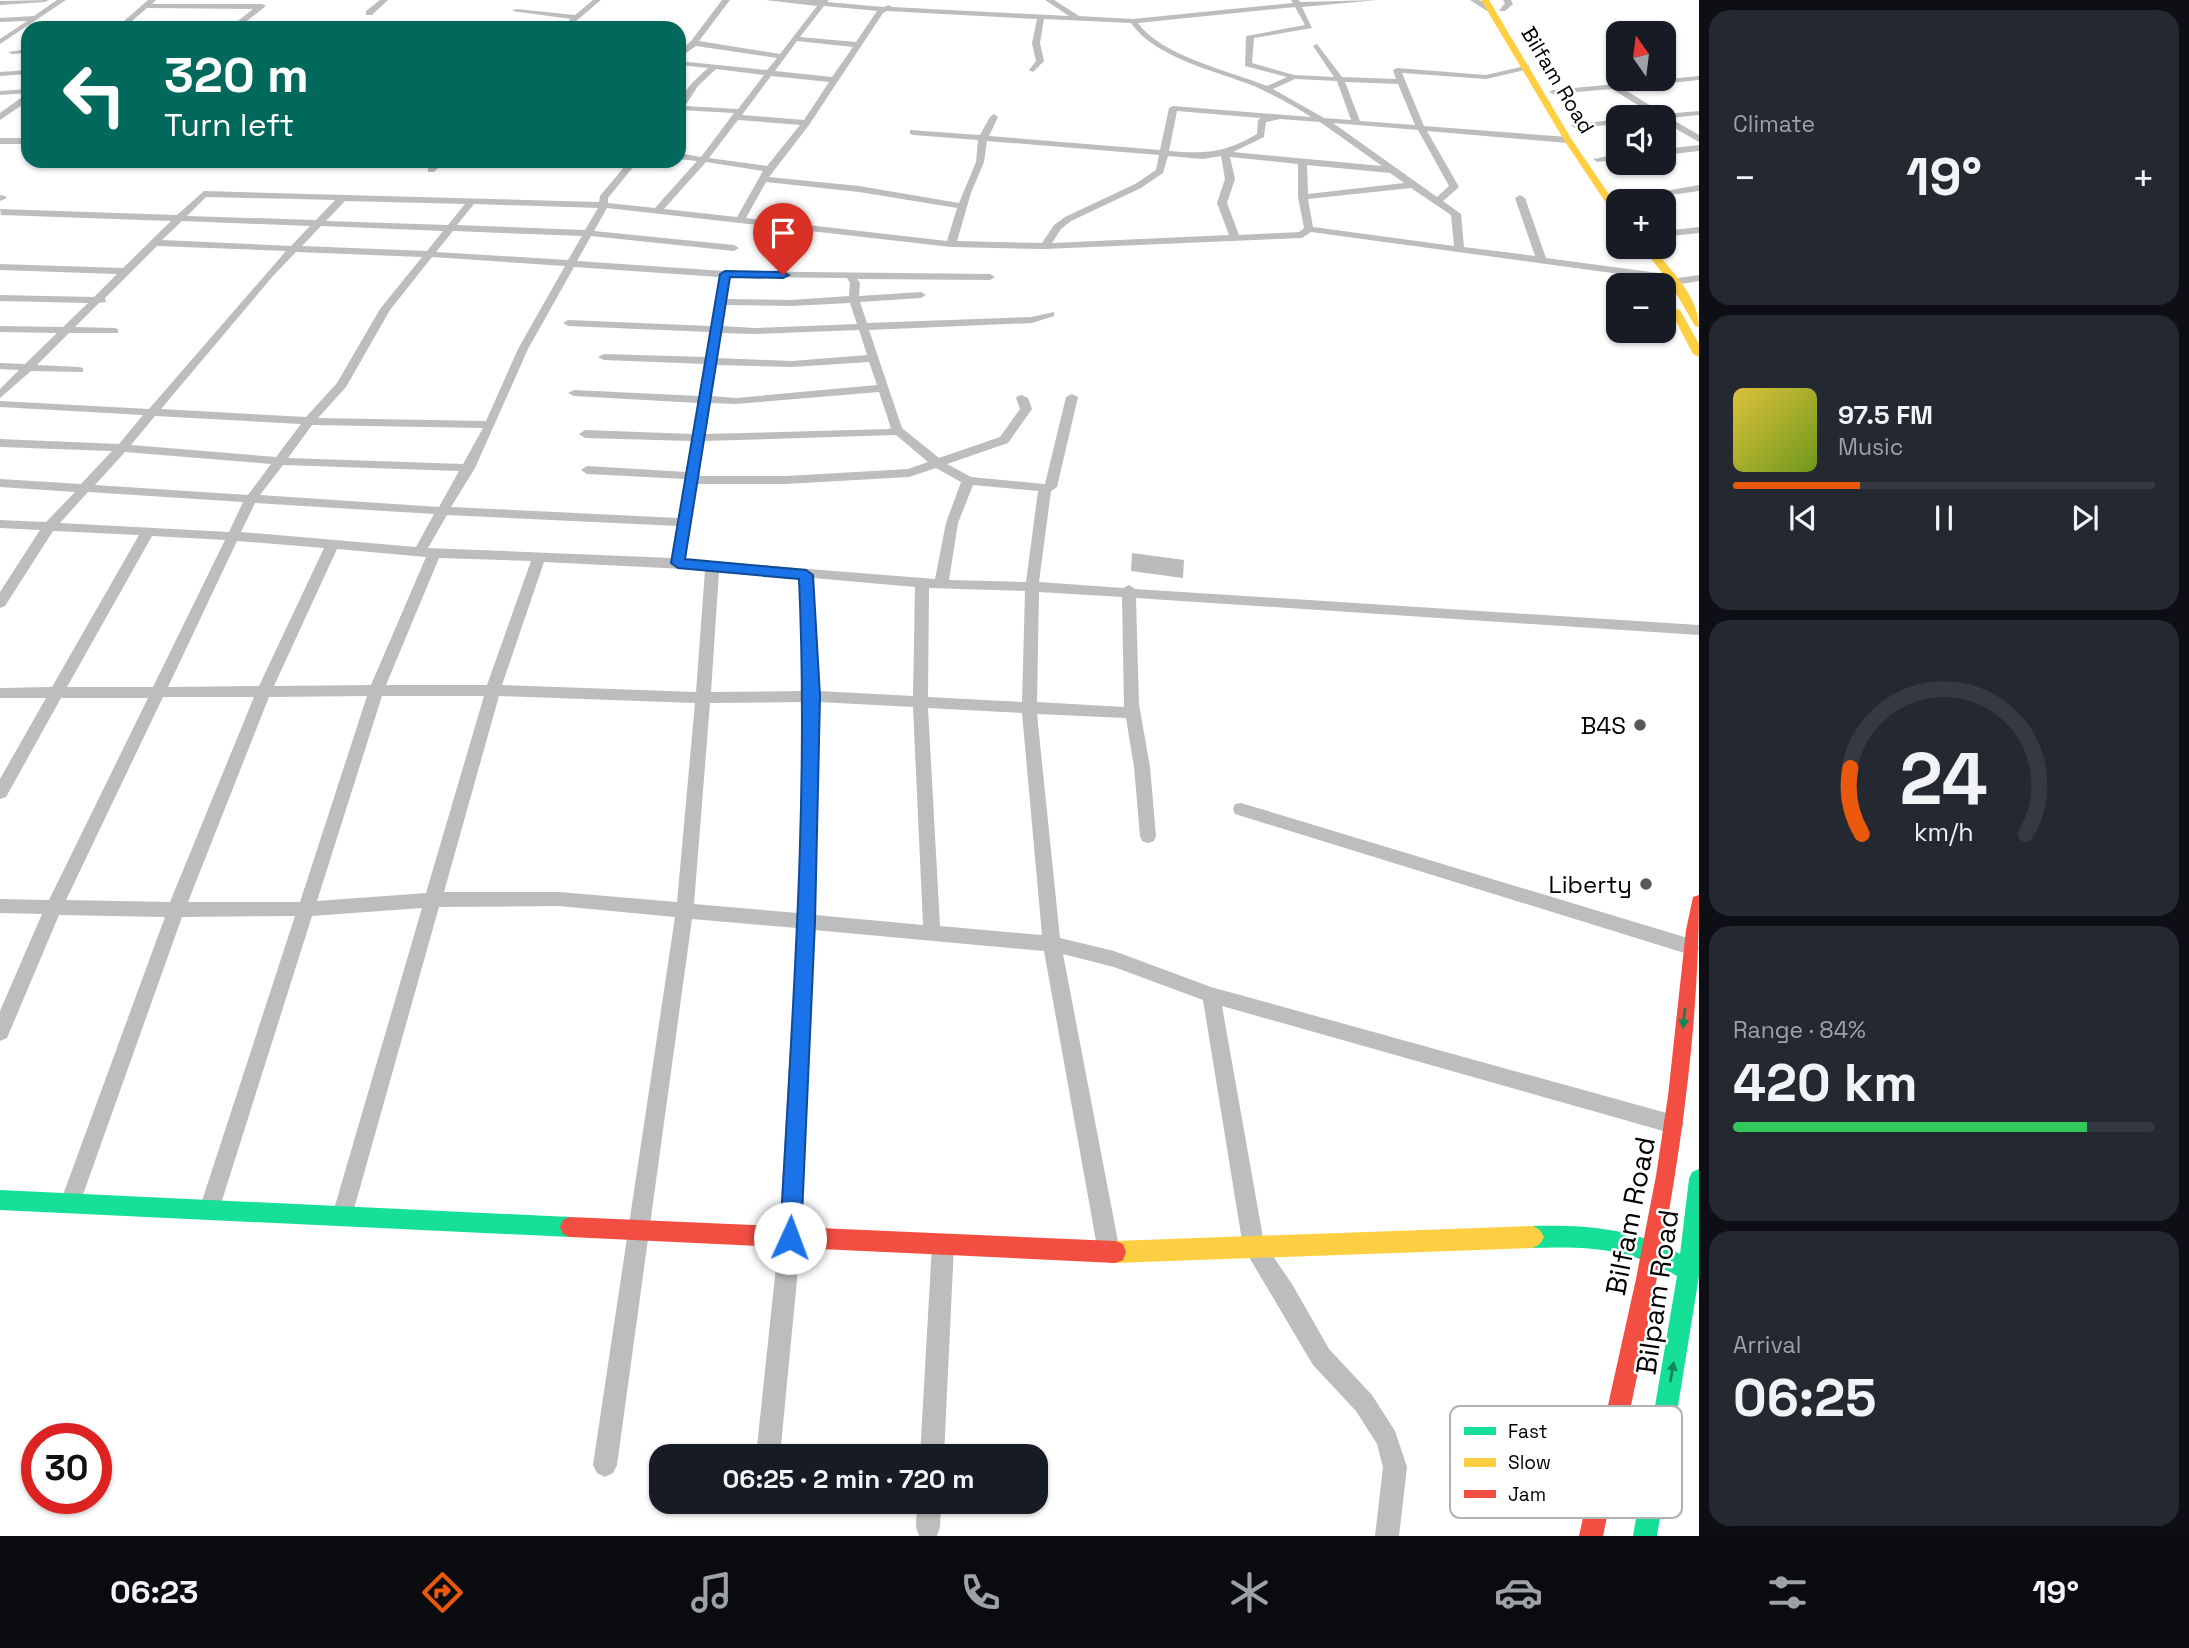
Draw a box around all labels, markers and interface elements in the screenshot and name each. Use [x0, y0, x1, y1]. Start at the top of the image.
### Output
street label: Bilfam Road [1515, 21, 1601, 139]
north arrow [1606, 21, 1676, 91]
map controls [1606, 21, 1676, 343]
text: 320 m [164, 44, 309, 106]
icon: left [49, 49, 140, 140]
text: Turn left [164, 105, 294, 145]
button: sound [1606, 105, 1676, 175]
text: Climate [1733, 109, 1815, 139]
text: 19° [1906, 144, 1982, 210]
text: − [1733, 154, 1757, 202]
text: + [2131, 154, 2155, 202]
button: + [1606, 189, 1676, 259]
pin [753, 203, 813, 275]
icon: arrive [764, 214, 802, 252]
button: − [1606, 273, 1676, 343]
text: 97.5 FM [1838, 398, 1933, 432]
text: Music [1838, 432, 1903, 462]
icon: previous [1784, 499, 1822, 537]
icon: pause [1925, 499, 1963, 537]
icon: next [2066, 499, 2104, 537]
place label: B4S [1580, 710, 1626, 741]
marker: B4S [1632, 717, 1648, 733]
text: 24 [1900, 732, 1988, 825]
text: km/h [1914, 816, 1974, 848]
place label: Liberty [1549, 869, 1632, 900]
marker: Liberty [1638, 876, 1654, 892]
one-way arrow [1678, 1008, 1689, 1030]
text: Range · 84% [1733, 1015, 1866, 1045]
text: 420 km [1733, 1050, 1918, 1116]
street label: Bilfam Road [1597, 1134, 1663, 1298]
position arrow [753, 1201, 827, 1275]
street label: Bilpam Road [1628, 1207, 1686, 1377]
text: Arrival [1733, 1330, 1801, 1360]
one-way arrow [1667, 1361, 1678, 1383]
text: 06:25 [1733, 1365, 1876, 1431]
legend [1450, 1406, 1682, 1518]
text: Fast [1508, 1419, 1548, 1444]
speed limit sign: 30 [21, 1423, 112, 1514]
text: Slow [1508, 1450, 1551, 1475]
text: 06:25 · 2 min · 720 m [722, 1462, 975, 1496]
text: Jam [1508, 1482, 1546, 1507]
icon: directions [418, 1568, 467, 1617]
icon: music [687, 1568, 736, 1617]
icon: phone [956, 1568, 1005, 1617]
icon: climate [1225, 1568, 1274, 1617]
icon: car [1494, 1568, 1543, 1617]
icon: filters [1763, 1568, 1812, 1617]
text: 06:23 [110, 1572, 198, 1612]
text: 19° [2032, 1572, 2079, 1612]

